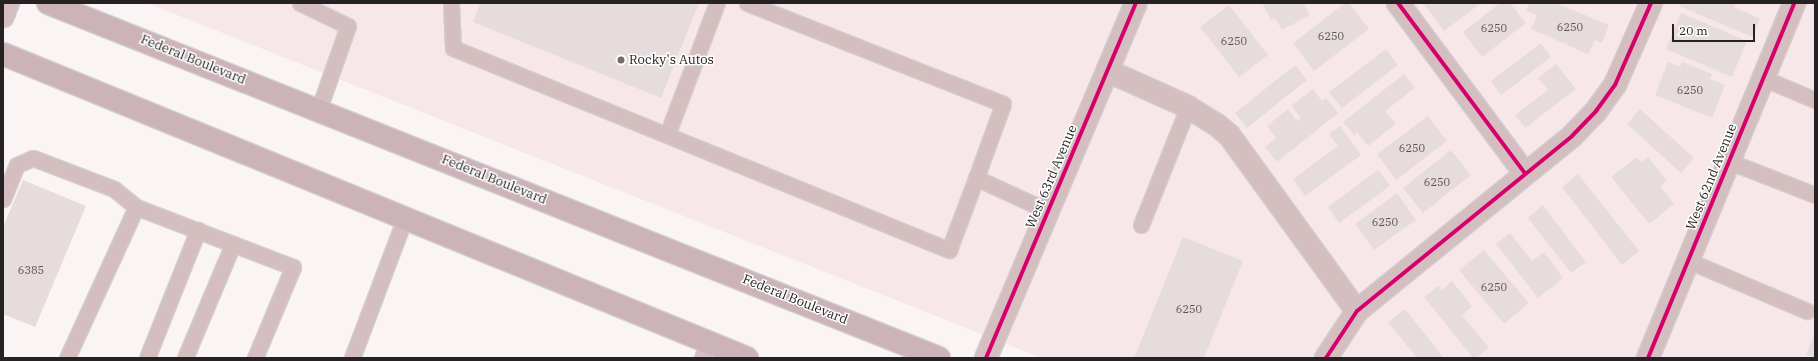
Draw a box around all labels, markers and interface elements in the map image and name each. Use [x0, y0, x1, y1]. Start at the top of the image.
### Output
scale bar [1674, 16, 1757, 42]
house number: 6250 [1557, 20, 1583, 34]
house number: 6250 [1481, 21, 1507, 35]
text: 20 m [1679, 23, 1708, 38]
house number: 6250 [1318, 29, 1344, 43]
street label: Federal Boulevard [138, 32, 248, 88]
house number: 6250 [1221, 34, 1247, 48]
place label: Rocky's Autos [629, 52, 714, 68]
marker: Rocky's Autos [616, 55, 626, 65]
house number: 6250 [1677, 83, 1703, 97]
street label: West 62nd Avenue [1684, 122, 1740, 232]
street label: West 63rd Avenue [1023, 123, 1081, 231]
house number: 6250 [1399, 141, 1425, 155]
street label: Federal Boulevard [439, 152, 549, 208]
house number: 6250 [1424, 175, 1450, 189]
house number: 6250 [1372, 215, 1398, 229]
house number: 6385 [18, 263, 44, 277]
street label: Federal Boulevard [740, 272, 850, 328]
house number: 6250 [1481, 280, 1507, 294]
house number: 6250 [1176, 302, 1202, 316]

